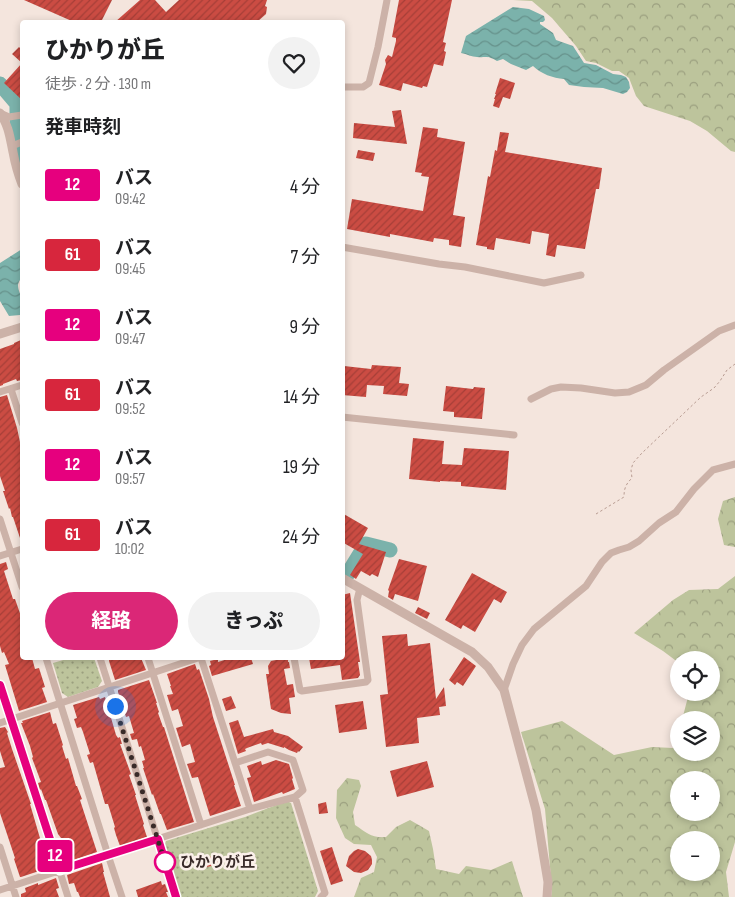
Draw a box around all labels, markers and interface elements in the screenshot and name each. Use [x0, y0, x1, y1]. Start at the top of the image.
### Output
text: ひかりが丘 [45, 36, 165, 65]
button: heart [268, 37, 320, 89]
text: 徒歩 · 2 分 · 130 m [45, 75, 151, 94]
text: 発車時刻 [45, 116, 121, 139]
text: バス [115, 167, 153, 190]
text: 12 [65, 174, 80, 195]
text: 4 分 [290, 176, 320, 199]
text: 09:42 [115, 190, 146, 209]
text: バス [115, 237, 153, 260]
text: 61 [65, 244, 80, 265]
text: 7 分 [290, 246, 320, 269]
text: 09:45 [115, 260, 145, 279]
text: バス [115, 307, 153, 330]
text: 12 [65, 314, 80, 335]
text: 9 分 [290, 316, 320, 339]
text: 09:47 [115, 330, 145, 349]
text: バス [115, 377, 153, 400]
text: 61 [65, 384, 80, 405]
text: 14 分 [283, 386, 320, 409]
text: 09:52 [115, 400, 145, 419]
text: バス [115, 447, 153, 470]
text: 12 [65, 454, 80, 475]
text: 19 分 [283, 456, 320, 479]
text: 09:57 [115, 470, 145, 489]
text: バス [115, 517, 153, 540]
text: 61 [65, 524, 80, 545]
text: 24 分 [282, 526, 320, 549]
text: 10:02 [115, 540, 144, 559]
button: 経路 [45, 592, 178, 650]
button: きっぷ [188, 592, 320, 650]
map controls [670, 651, 720, 881]
button: locate [670, 651, 720, 701]
your location [103, 694, 128, 719]
button: layers [670, 711, 720, 761]
button: + [670, 771, 720, 821]
button: − [670, 831, 720, 881]
line badge: 12 [32, 840, 78, 872]
text: 12 [47, 845, 63, 866]
marker: ひかりが丘 [154, 851, 176, 873]
place label: ひかりが丘 [180, 853, 255, 872]

